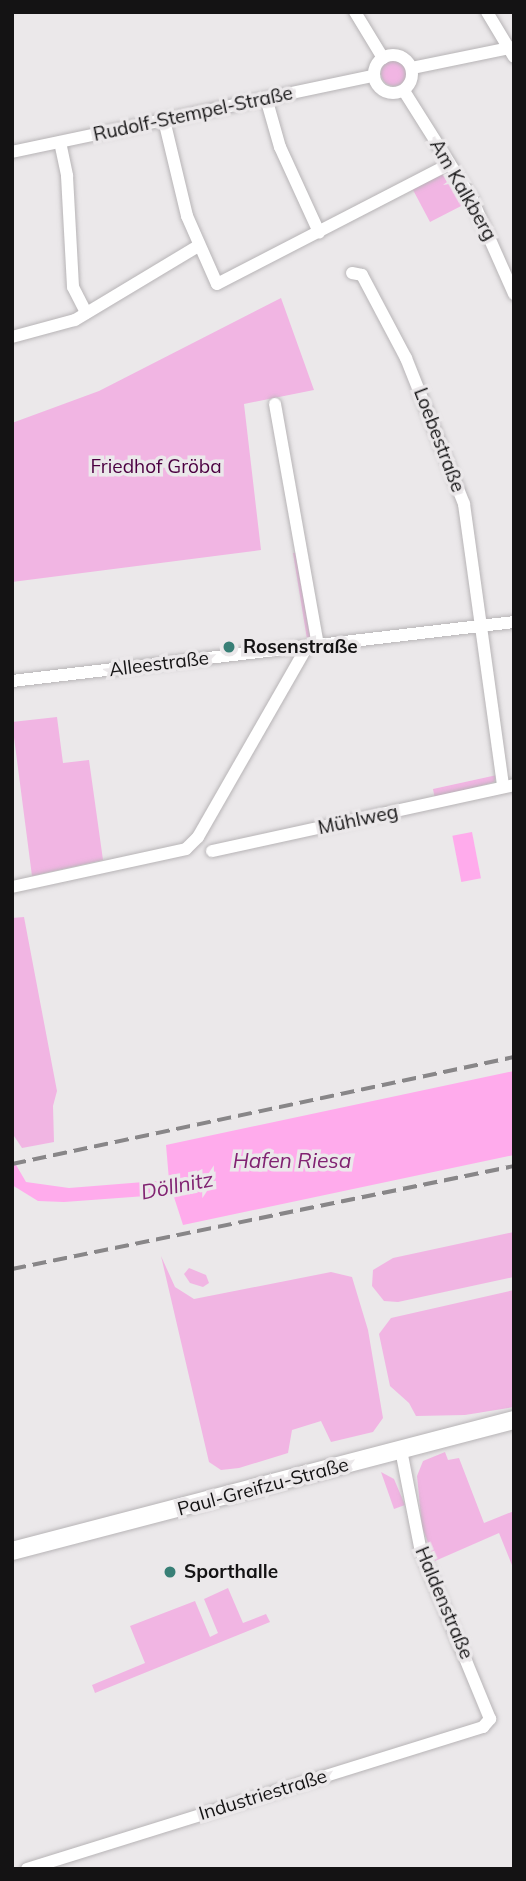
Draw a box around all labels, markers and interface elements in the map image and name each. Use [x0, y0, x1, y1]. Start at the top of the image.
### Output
street label: Rudolf-Stempel-Straße [91, 82, 295, 146]
street label: Am Kalkberg [425, 135, 501, 245]
street label: Loebestraße [409, 385, 469, 495]
park label: Friedhof Gröba [90, 456, 222, 478]
place label: Rosenstraße [243, 636, 358, 658]
marker: Rosenstraße [221, 639, 237, 655]
street label: Alleestraße [108, 647, 210, 681]
street label: Mühlweg [316, 800, 400, 840]
water label: Hafen Riesa [233, 1147, 351, 1173]
water label: Döllnitz [139, 1166, 215, 1204]
street label: Paul-Greifzu-Straße [175, 1453, 351, 1521]
street label: Haldenstraße [410, 1543, 478, 1663]
place label: Sporthalle [184, 1561, 278, 1583]
marker: Sporthalle [162, 1564, 178, 1580]
street label: Industriestraße [196, 1765, 330, 1825]

